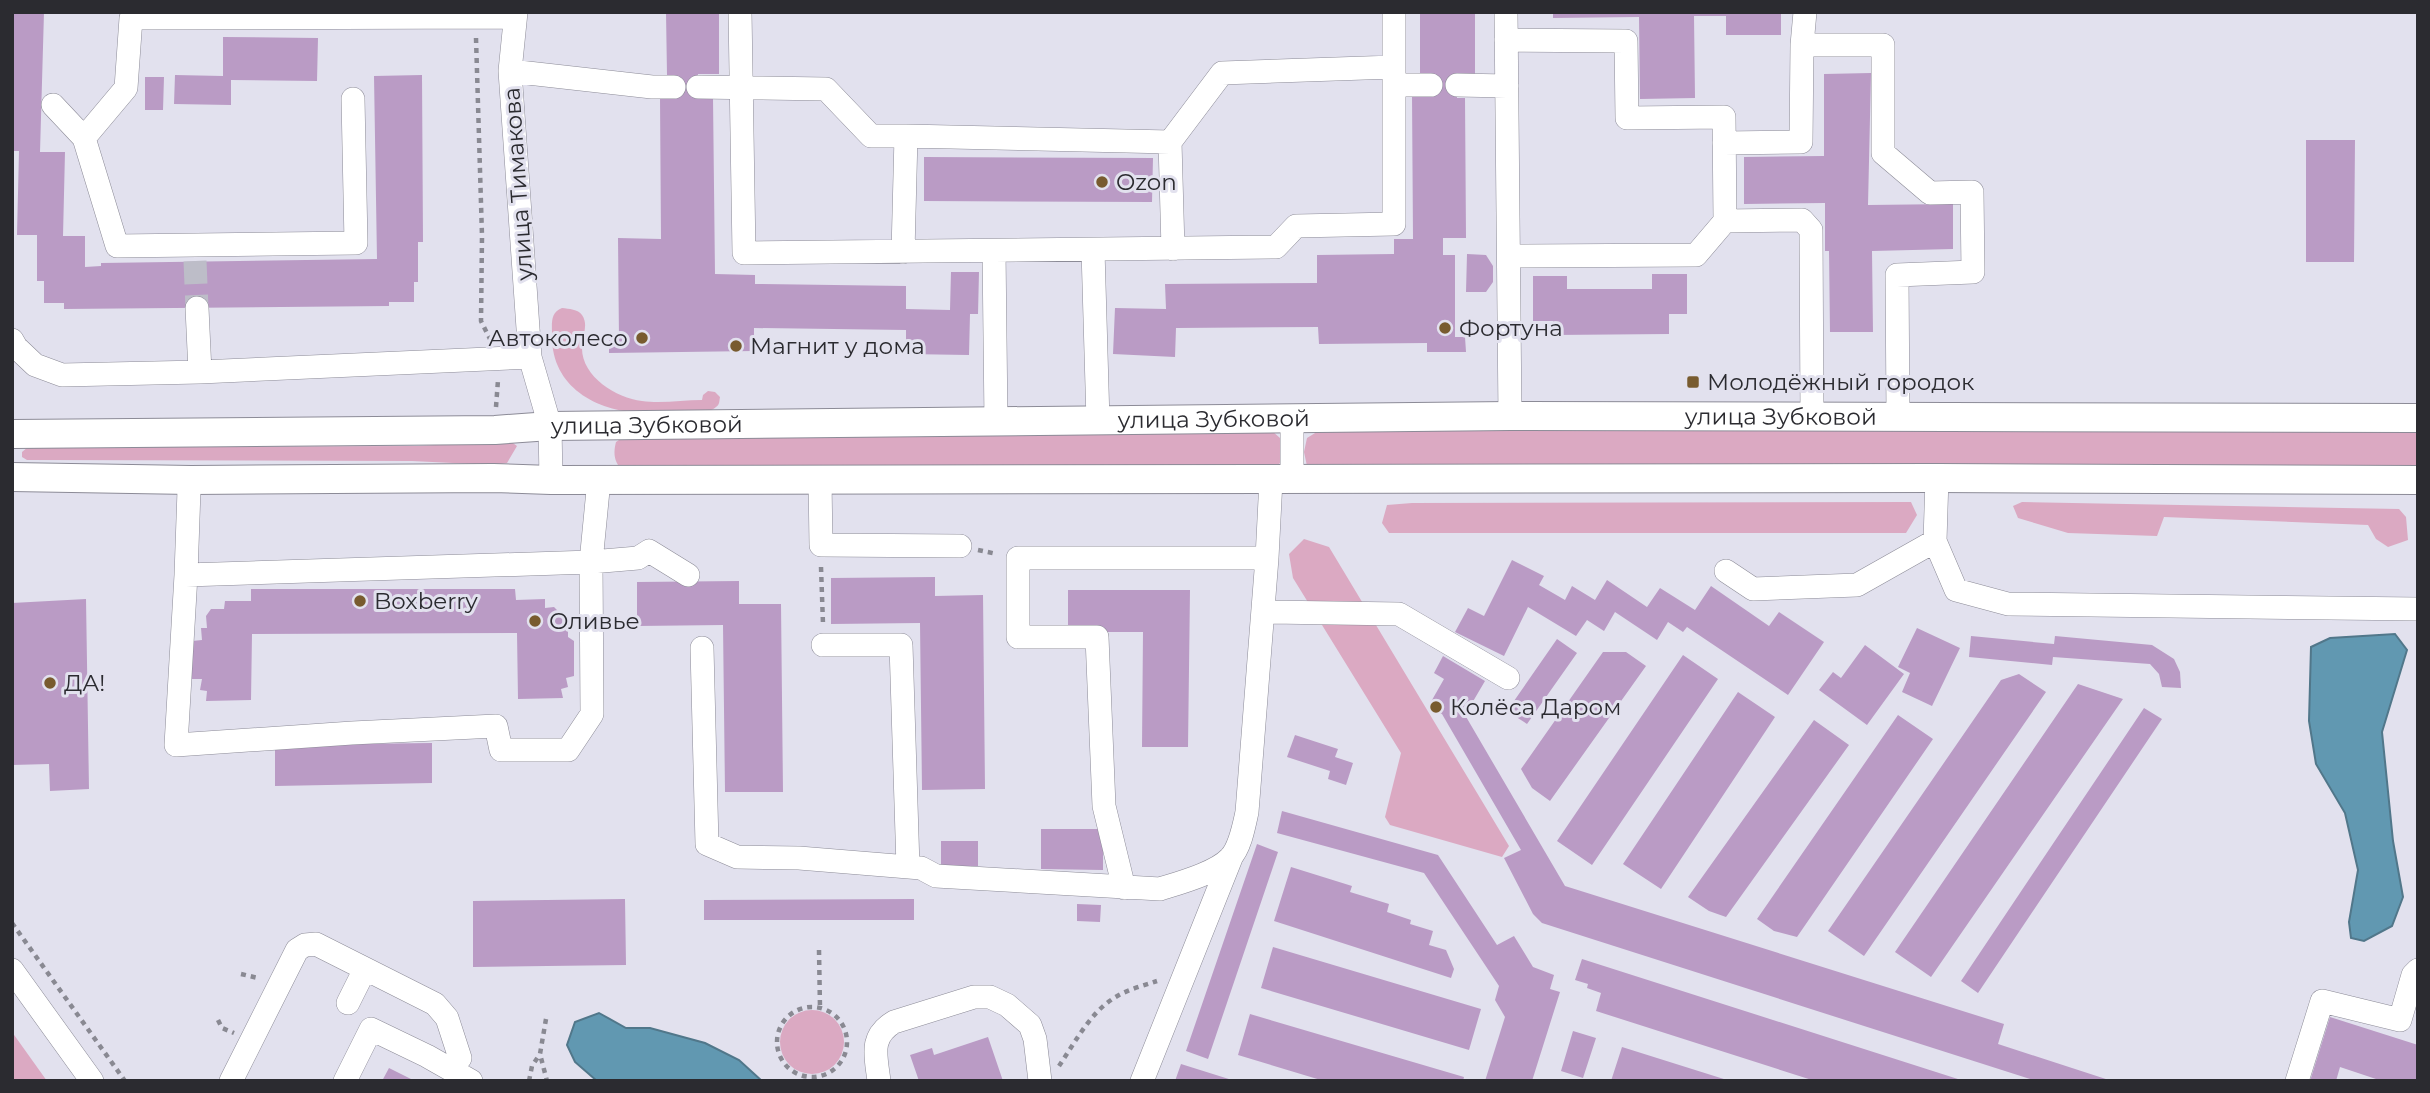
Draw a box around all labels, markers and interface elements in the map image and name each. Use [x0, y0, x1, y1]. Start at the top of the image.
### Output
street label: улица Тимакова [497, 87, 539, 282]
place label: Ozon [1116, 168, 1177, 196]
marker: Ozon [1094, 174, 1110, 190]
place label: Фортуна [1459, 314, 1563, 342]
marker: Фортуна [1437, 320, 1453, 336]
place label: Автоколесо [488, 324, 628, 352]
marker: Автоколесо [634, 330, 650, 346]
place label: Магнит у дома [750, 332, 925, 360]
marker: Магнит у дома [728, 338, 744, 354]
place label: Молодёжный городок [1707, 368, 1975, 396]
marker: Молодёжный городок [1685, 374, 1701, 390]
street label: улица Зубковой [1684, 402, 1877, 431]
street label: улица Зубковой [1117, 404, 1310, 434]
street label: улица Зубковой [550, 410, 743, 440]
place label: Boxberry [374, 587, 478, 615]
marker: Boxberry [352, 593, 368, 609]
place label: Оливье [549, 607, 640, 635]
marker: Оливье [527, 613, 543, 629]
place label: ДА! [64, 669, 105, 697]
marker: ДА! [42, 675, 58, 691]
place label: Колёса Даром [1450, 693, 1621, 721]
marker: Колёса Даром [1428, 699, 1444, 715]

